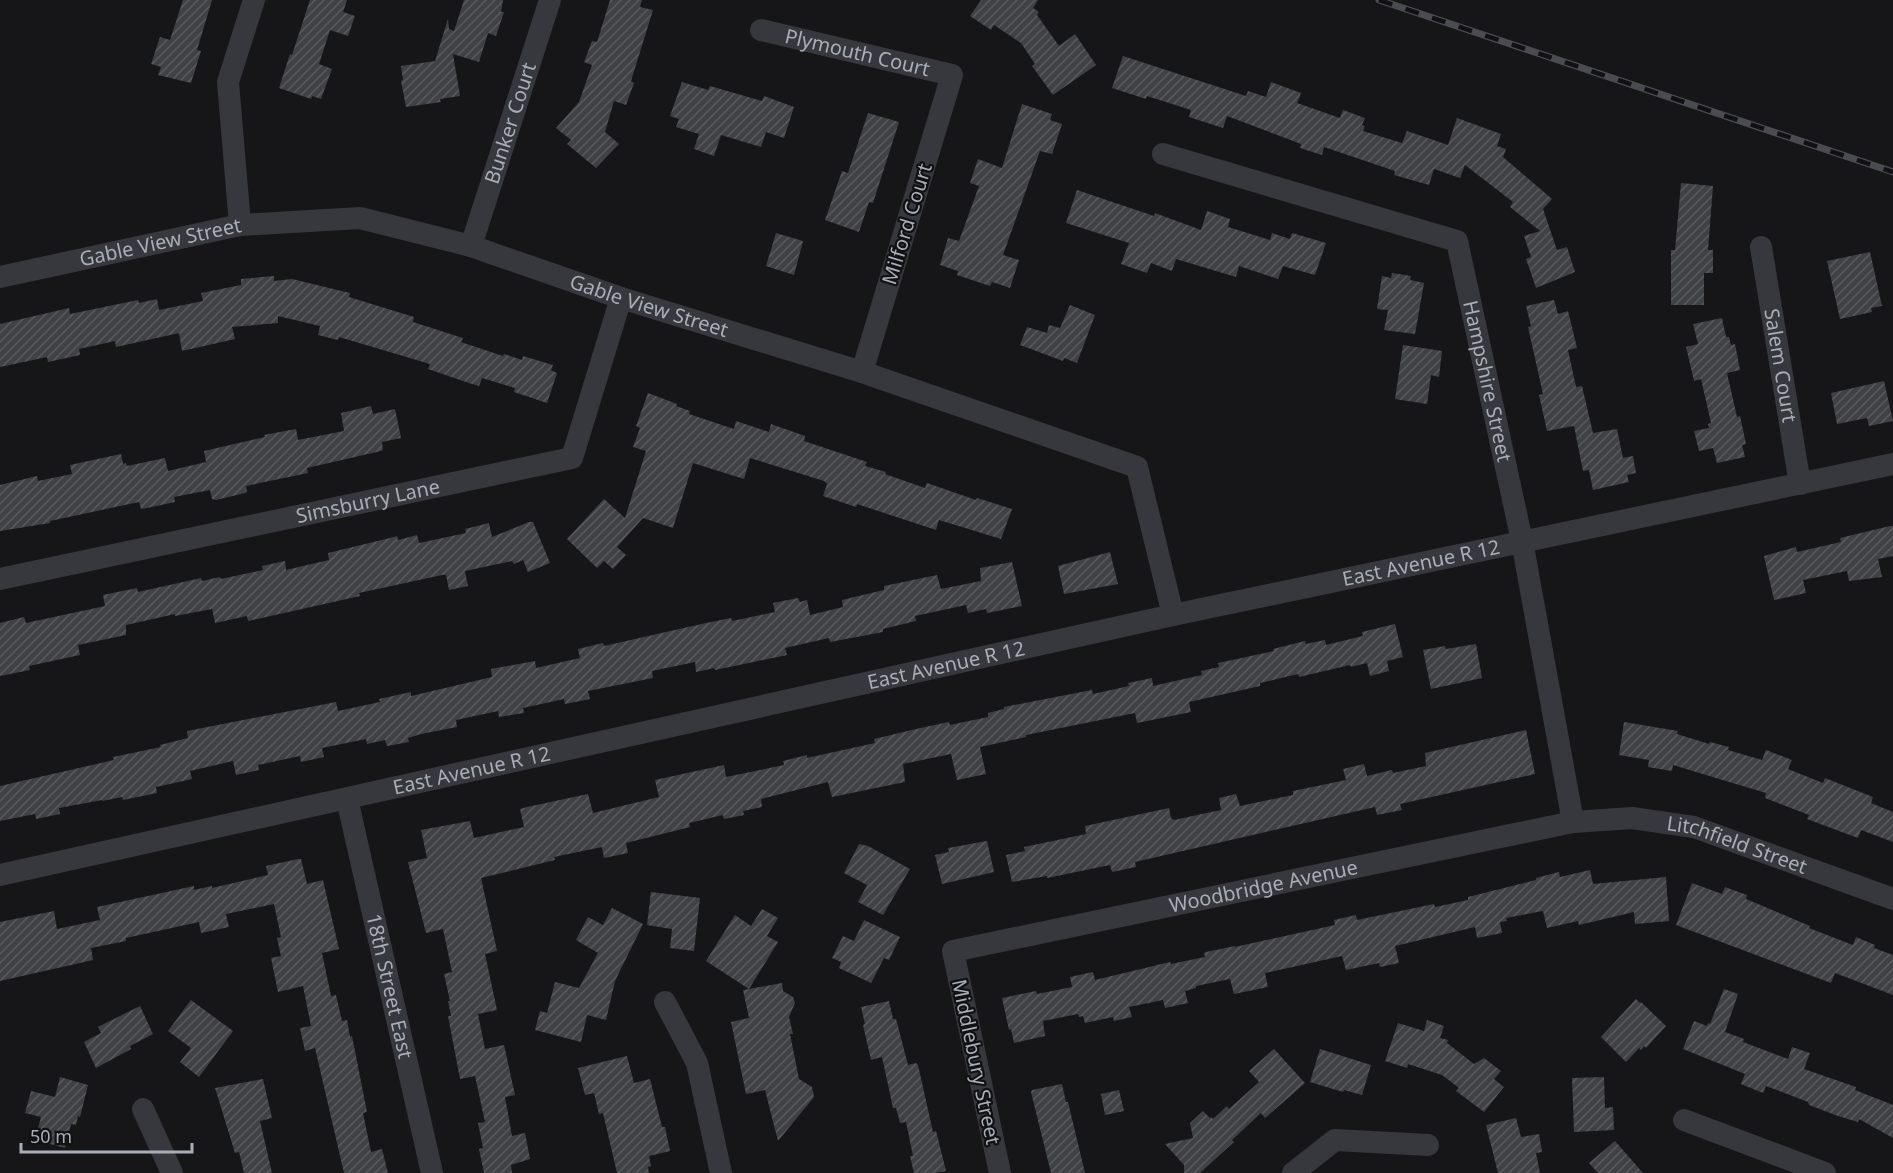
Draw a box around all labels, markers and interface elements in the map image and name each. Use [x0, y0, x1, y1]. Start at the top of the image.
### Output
street label: Plymouth Court [782, 22, 933, 82]
street label: Bunker Court [478, 59, 542, 187]
street label: Milford Court [875, 160, 938, 288]
street label: Gable View Street [77, 211, 243, 272]
street label: Gable View Street [566, 267, 732, 343]
street label: Hampshire Street [1457, 298, 1518, 464]
street label: Salem Court [1758, 306, 1804, 424]
street label: Simsburry Lane [293, 472, 442, 529]
street label: East Avenue R 12 [1340, 533, 1502, 592]
street label: East Avenue R 12 [865, 634, 1027, 695]
street label: East Avenue R 12 [390, 739, 553, 801]
street label: Litchfield Street [1665, 809, 1811, 880]
street label: Woodbridge Avenue [1167, 853, 1360, 919]
street label: 18th Street East [360, 911, 420, 1061]
street label: Middlebury Street [946, 977, 1007, 1147]
scale bar [21, 1116, 192, 1154]
text: 50 m [30, 1124, 72, 1148]

